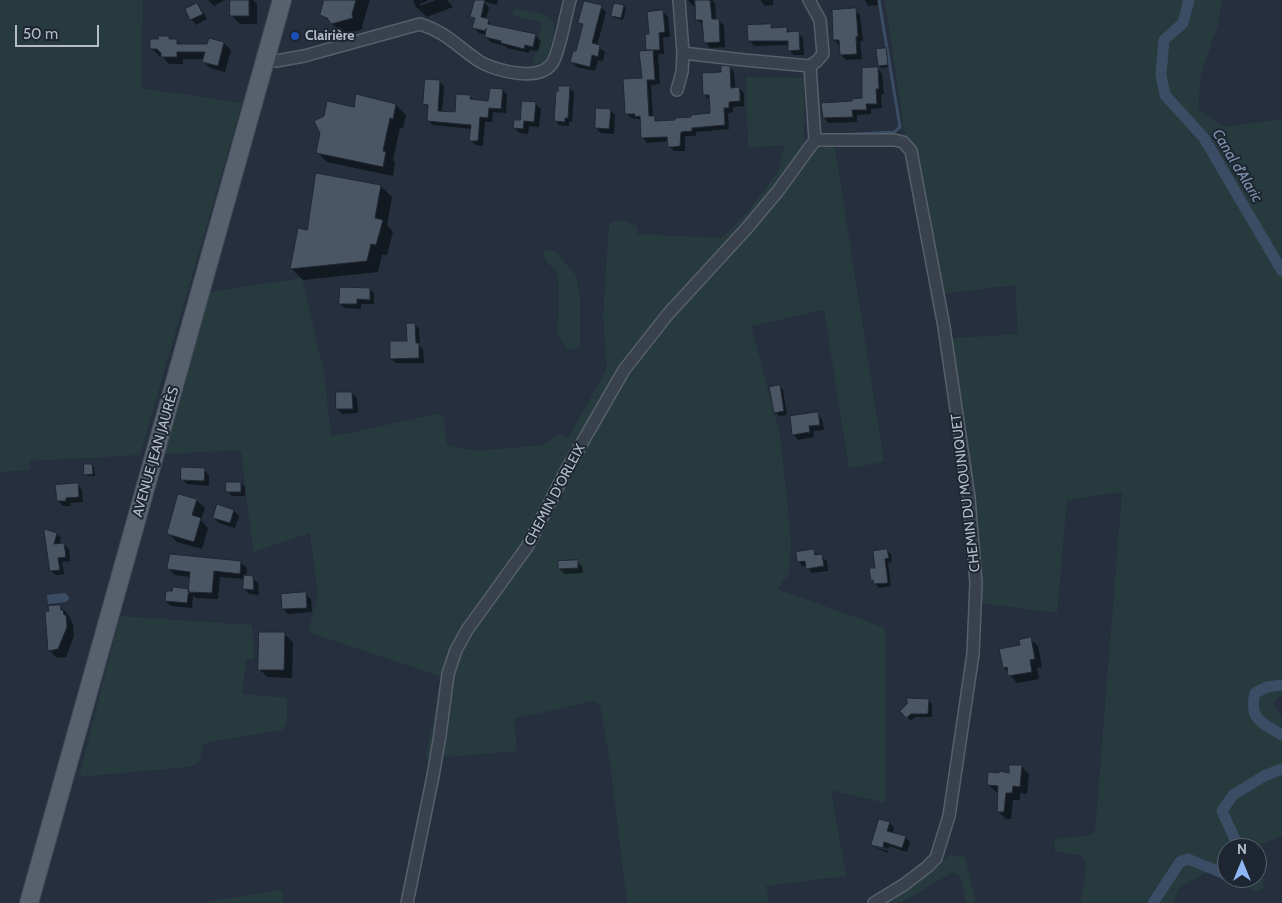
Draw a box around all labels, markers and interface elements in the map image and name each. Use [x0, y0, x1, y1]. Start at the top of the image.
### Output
scale bar [18, 15, 101, 47]
text: 50 m [23, 25, 58, 43]
place label: Clairière [305, 28, 354, 44]
marker: Clairière [289, 30, 301, 42]
water label: Canal d'Alaric [1208, 126, 1266, 206]
street label: AVENUE JEAN JAURÈS [129, 385, 183, 519]
street label: CHEMIN DU MOUNIQUET [948, 413, 984, 573]
street label: CHEMIN D'ORLEIX [521, 441, 589, 549]
north arrow [1217, 838, 1267, 888]
text: N [1237, 840, 1247, 858]

